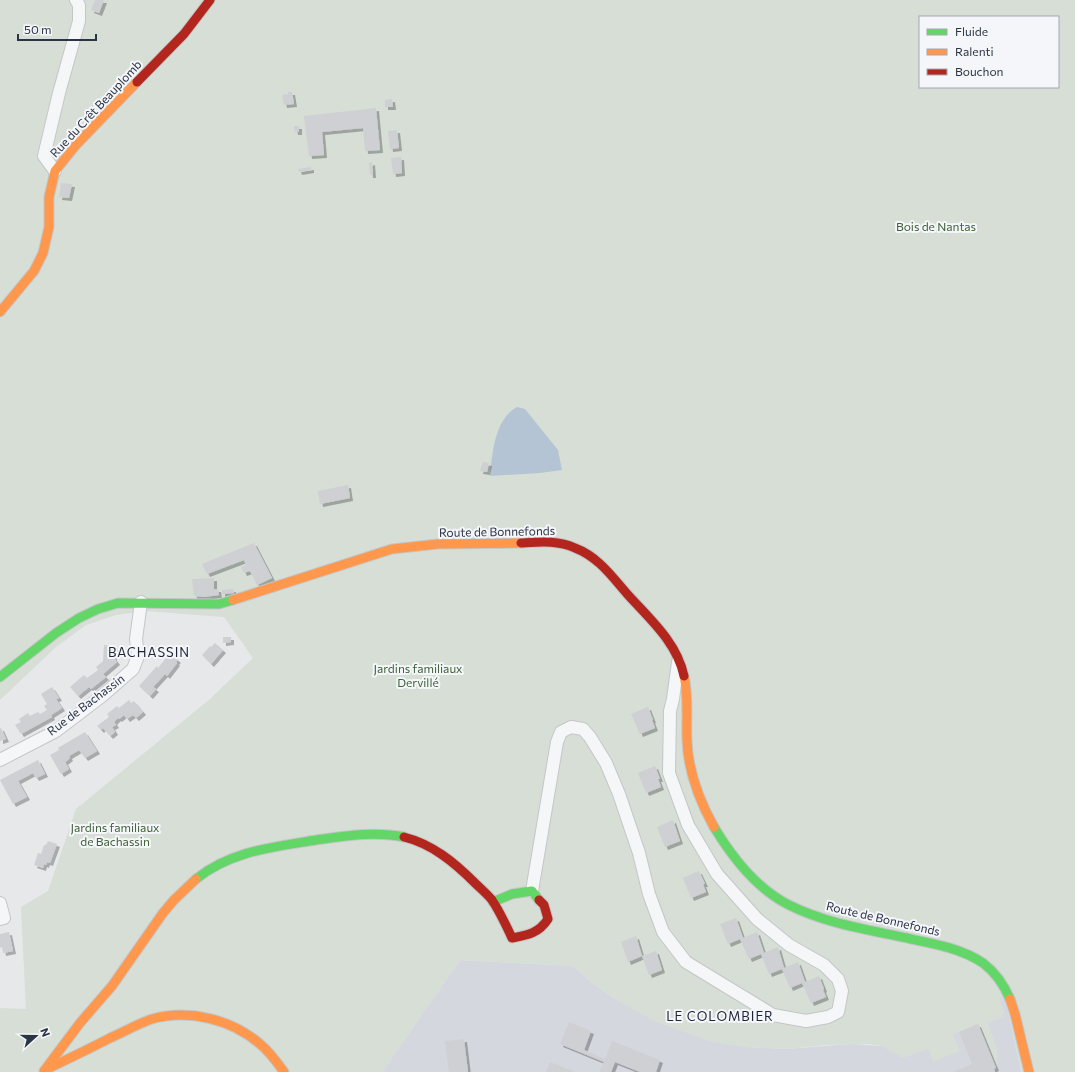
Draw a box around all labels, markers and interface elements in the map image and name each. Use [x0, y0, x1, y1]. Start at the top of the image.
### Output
scale bar [18, 16, 96, 42]
legend [919, 16, 1059, 88]
text: 50 m [24, 22, 52, 36]
text: Fluide [955, 24, 988, 38]
text: Ralenti [955, 44, 994, 58]
street label: Rue du Crêt Beauplomb [47, 57, 144, 160]
text: Bouchon [955, 64, 1003, 78]
park label: Bois de Nantas [896, 219, 976, 233]
street label: Route de Bonnefonds [439, 523, 555, 539]
district label: BACHASSIN [108, 644, 190, 660]
park label: Jardins familiaux Dervillé [374, 661, 463, 689]
street label: Rue de Bachassin [44, 671, 127, 738]
park label: Jardins familiaux de Bachassin [71, 820, 160, 848]
street label: Route de Bonnefonds [825, 898, 941, 938]
district label: LE COLOMBIER [666, 1008, 774, 1024]
north arrow [16, 1016, 56, 1056]
text: N [38, 1026, 53, 1038]

